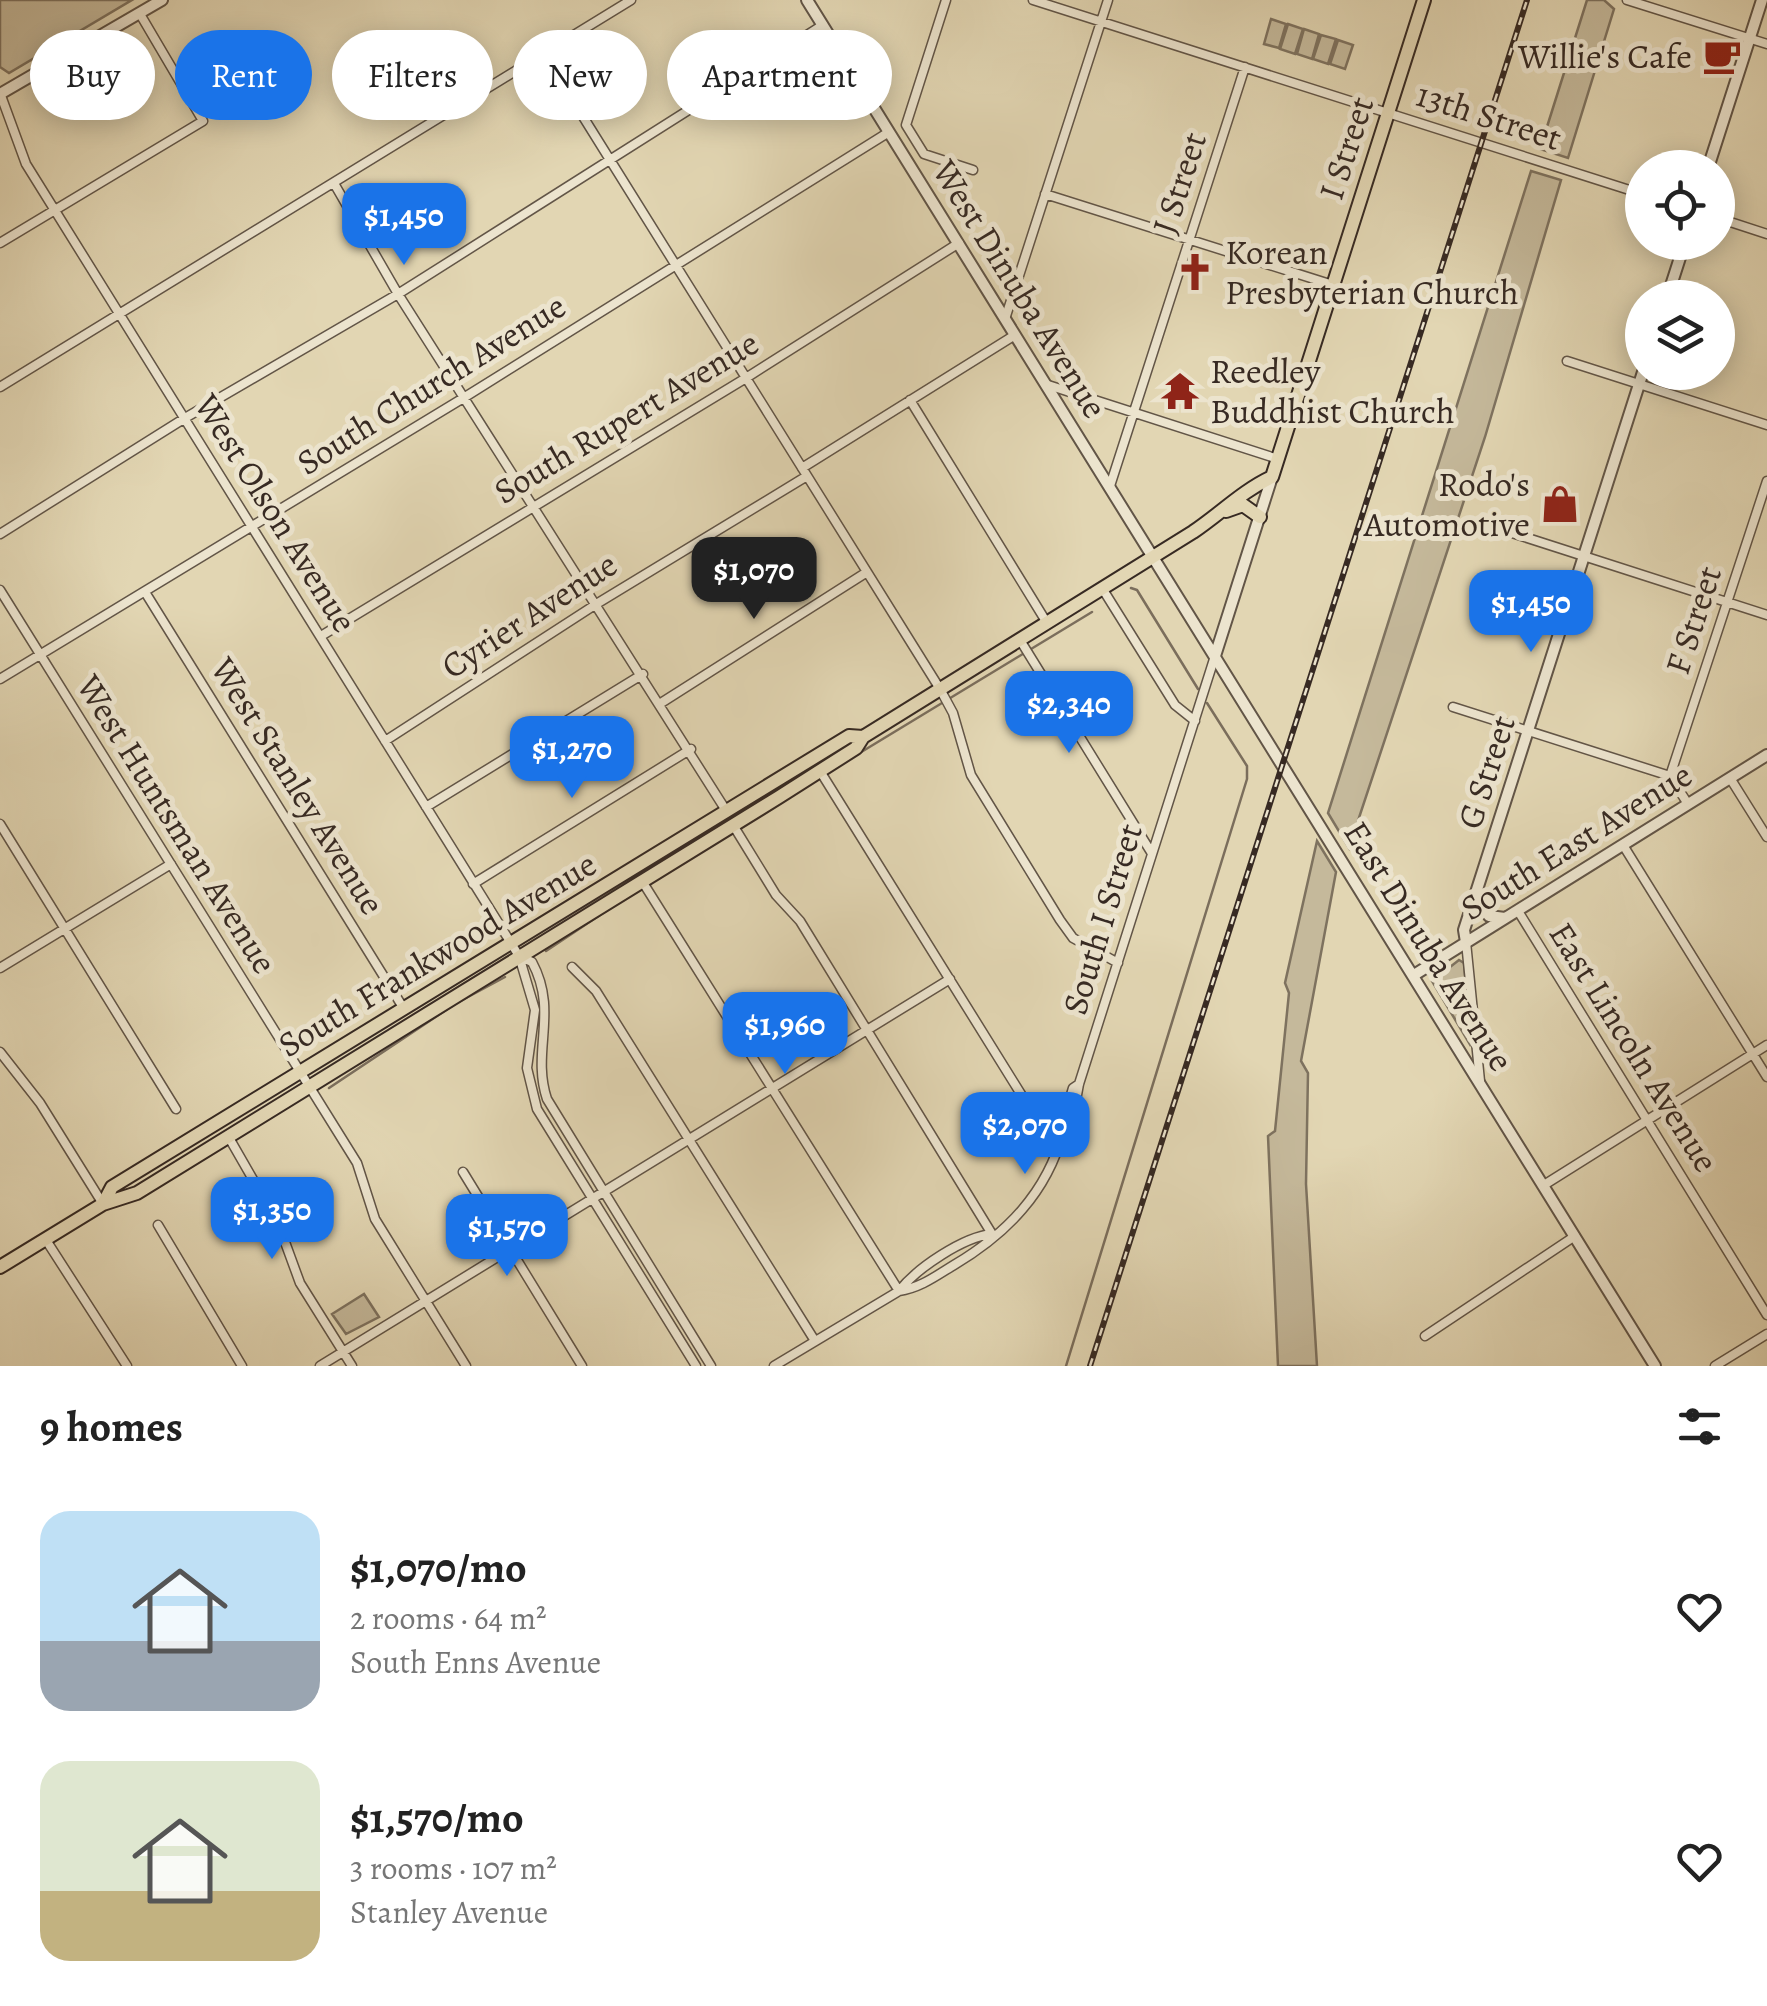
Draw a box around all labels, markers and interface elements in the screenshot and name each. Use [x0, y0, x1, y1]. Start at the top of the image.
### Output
chip: Buy [30, 30, 155, 120]
chip: Rent [175, 30, 312, 120]
chip: Filters [332, 30, 493, 120]
chip: New [513, 30, 647, 120]
chip: Apartment [667, 30, 892, 120]
place label: Willie's Cafe [1517, 32, 1692, 80]
cafe icon: Willie's Cafe [1701, 35, 1743, 77]
street label: 13th Street [1410, 70, 1568, 162]
street label: I Street [1307, 90, 1385, 206]
street label: J Street [1140, 126, 1218, 240]
street label: West Dinuba Avenue [921, 150, 1119, 427]
map controls [1625, 150, 1735, 390]
button: locate [1625, 150, 1735, 260]
pin: $1,450 [323, 183, 485, 268]
text: $1,450 [364, 193, 444, 237]
place label: Korean Presbyterian Church [1225, 228, 1519, 316]
church icon: Korean Presbyterian Church [1174, 251, 1216, 293]
button: layers [1625, 280, 1735, 390]
street label: South Church Avenue [287, 282, 575, 486]
street label: South Rupert Avenue [485, 319, 767, 515]
place label: Reedley Buddhist Church [1210, 347, 1455, 435]
temple icon: Reedley Buddhist Church [1159, 370, 1201, 412]
street label: West Olson Avenue [183, 384, 369, 641]
place label: Rodo's Automotive [1363, 460, 1530, 548]
shop icon: Rodo's Automotive [1539, 483, 1581, 525]
pin: $1,070 [673, 537, 835, 622]
street label: Cyrier Avenue [432, 540, 626, 690]
text: $1,070 [714, 547, 794, 591]
street label: F Street [1653, 560, 1733, 680]
pin: $1,450 [1450, 570, 1612, 655]
text: $1,450 [1491, 580, 1571, 624]
street label: West Stanley Avenue [199, 647, 396, 924]
street label: West Huntsman Avenue [65, 665, 289, 983]
pin: $2,340 [988, 671, 1150, 756]
text: $2,340 [1027, 681, 1111, 725]
street label: G Street [1445, 709, 1527, 835]
pin: $1,270 [491, 716, 653, 801]
text: $1,270 [532, 726, 612, 770]
street label: South East Avenue [1451, 751, 1701, 931]
street label: East Dinuba Avenue [1333, 812, 1525, 1080]
street label: South I Street [1050, 818, 1154, 1020]
street label: South Frankwood Avenue [269, 840, 605, 1068]
street label: East Lincoln Avenue [1538, 913, 1730, 1181]
pin: $1,960 [704, 992, 866, 1077]
text: $1,960 [745, 1002, 825, 1046]
pin: $2,070 [944, 1092, 1106, 1177]
text: $2,070 [983, 1102, 1067, 1146]
pin: $1,350 [191, 1177, 353, 1262]
text: $1,350 [233, 1187, 311, 1231]
pin: $1,570 [426, 1194, 588, 1279]
text: $1,570 [468, 1204, 546, 1248]
text: 9 homes [40, 1398, 183, 1455]
icon: filters [1672, 1399, 1727, 1454]
text: $1,070/mo [350, 1539, 527, 1596]
icon: home [120, 1551, 240, 1671]
icon: heart [1672, 1584, 1727, 1639]
text: 2 rooms · 64 m² [350, 1596, 547, 1640]
text: South Enns Avenue [350, 1640, 601, 1684]
text: $1,570/mo [350, 1789, 524, 1846]
icon: home [120, 1801, 240, 1921]
icon: heart [1672, 1834, 1727, 1889]
text: 3 rooms · 107 m² [350, 1846, 557, 1890]
text: Stanley Avenue [350, 1890, 548, 1934]

